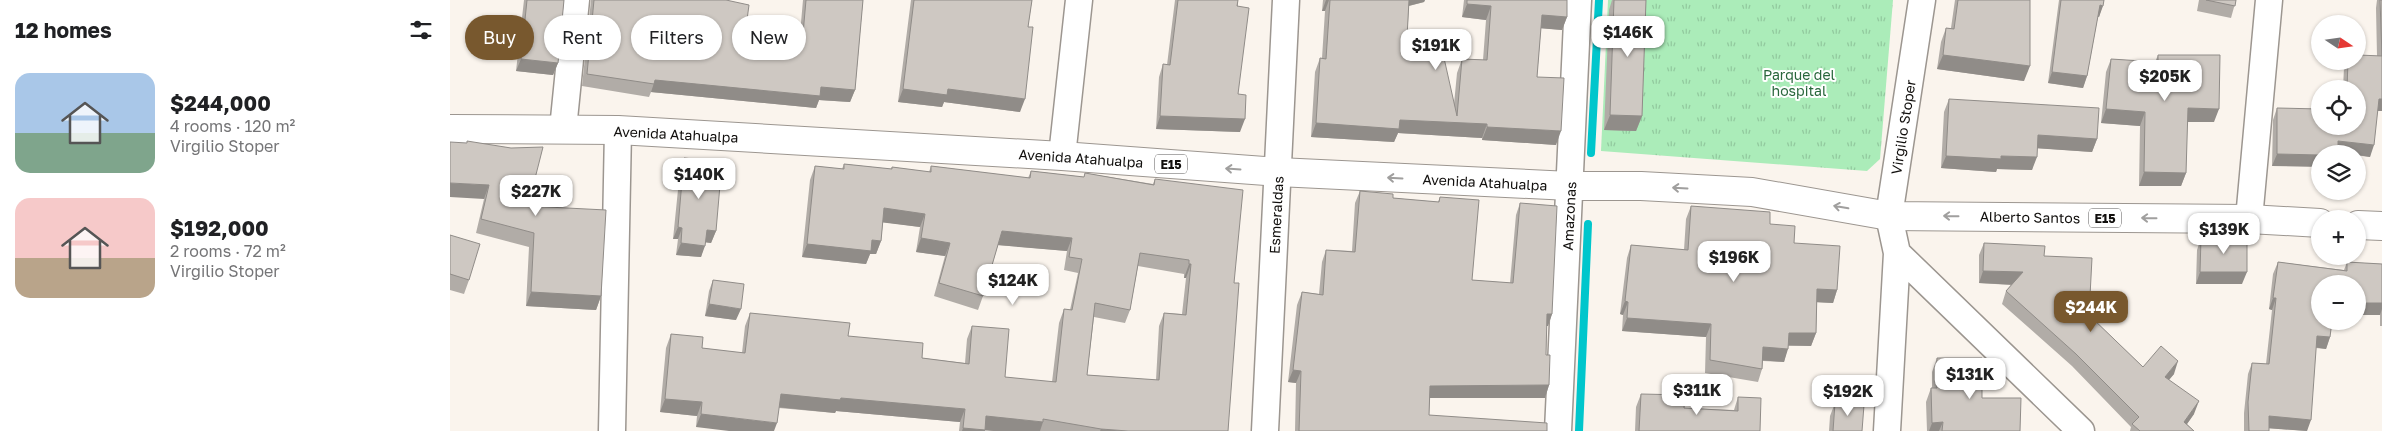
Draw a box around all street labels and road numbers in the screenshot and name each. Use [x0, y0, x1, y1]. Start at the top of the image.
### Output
street label: Virgilio Stoper [1887, 78, 1919, 176]
street label: Avenida Atahualpa [613, 122, 739, 146]
street label: Avenida Atahualpa [1018, 145, 1144, 171]
road number: E15 [1155, 154, 1187, 173]
street label: Avenida Atahualpa [1422, 170, 1548, 194]
street label: Esmeraldas [1265, 176, 1287, 254]
street label: Amazonas [1559, 181, 1579, 251]
street label: Alberto Santos [1980, 208, 2080, 226]
road number: E15 [2089, 208, 2121, 228]

